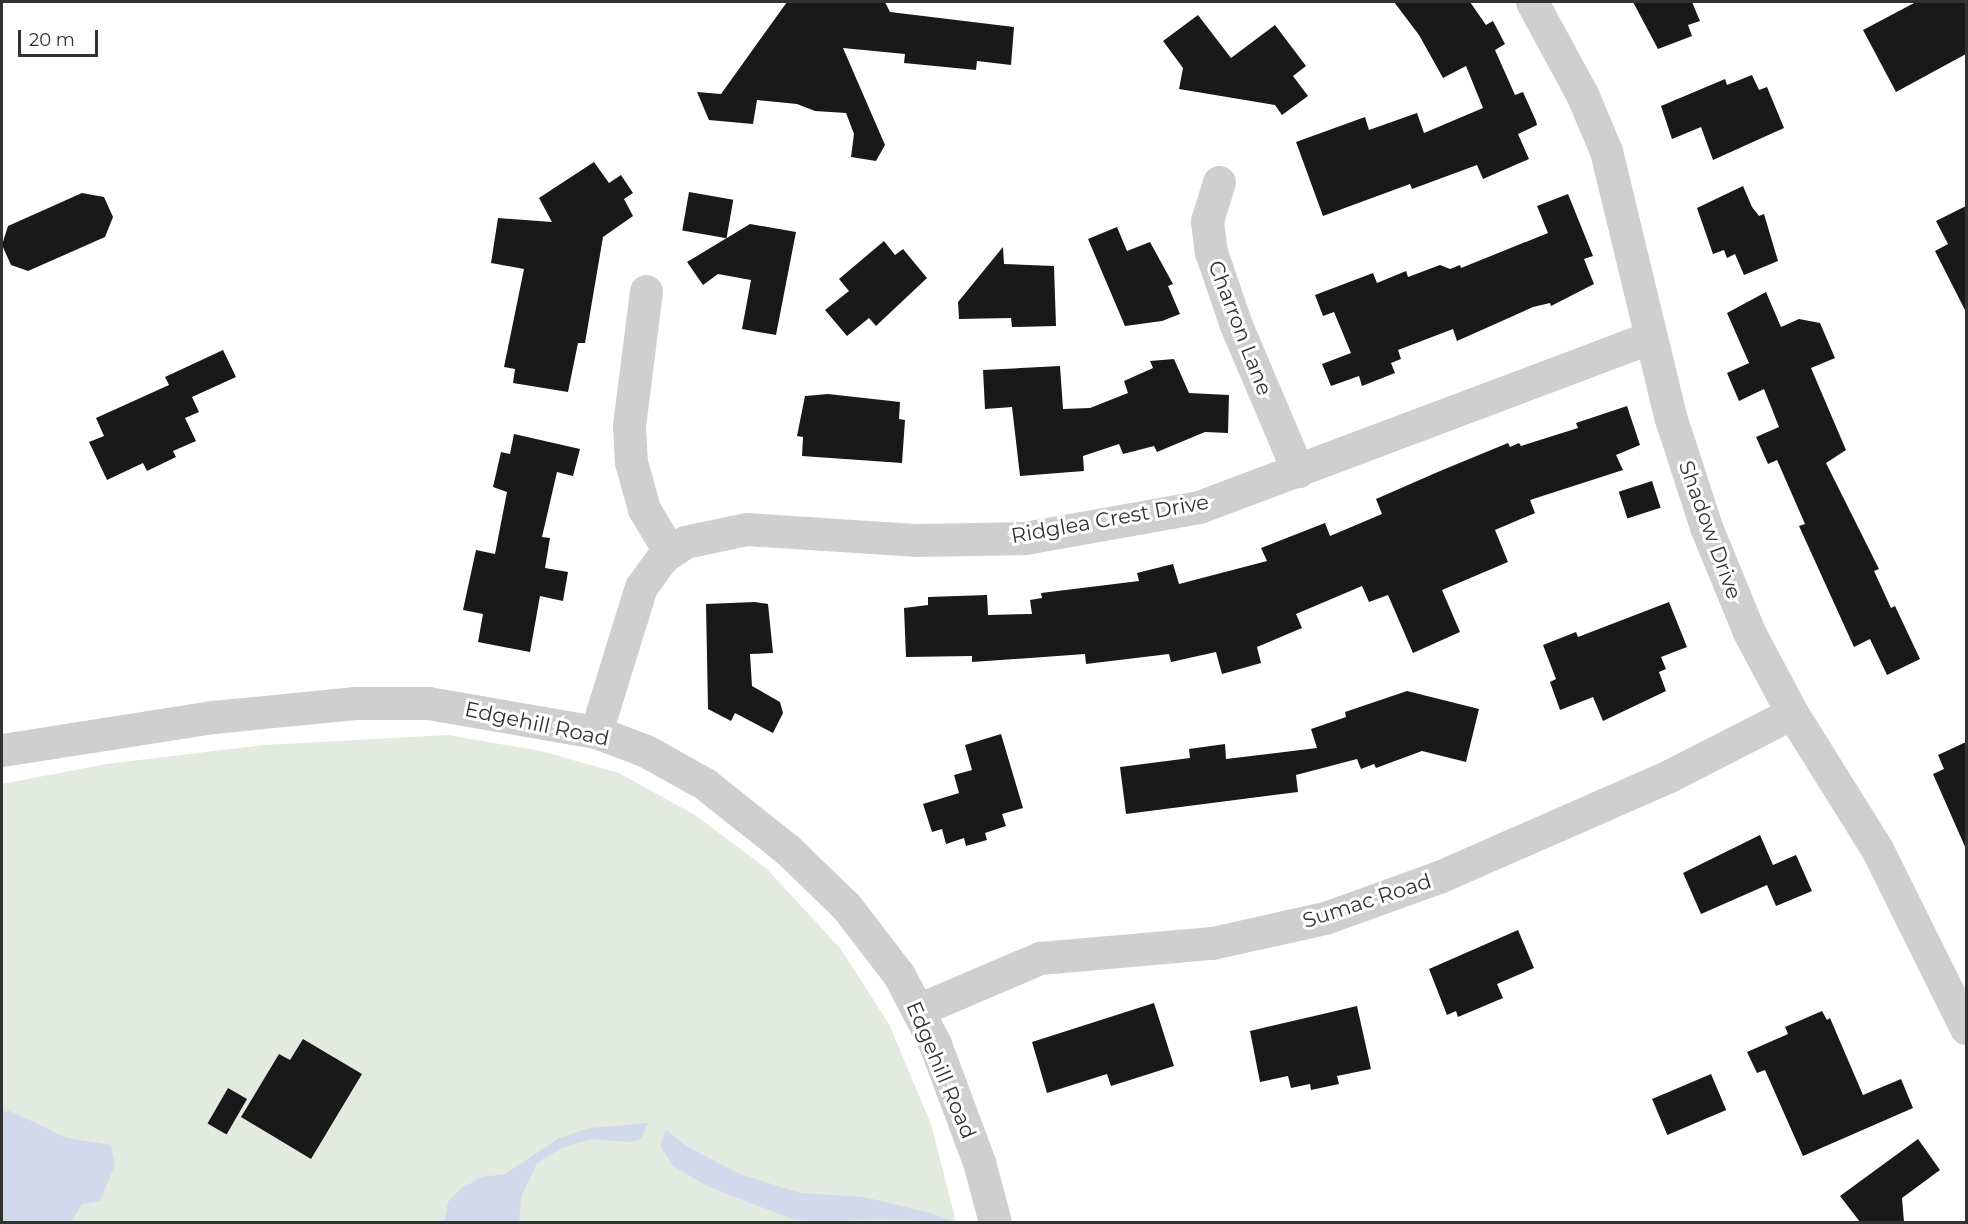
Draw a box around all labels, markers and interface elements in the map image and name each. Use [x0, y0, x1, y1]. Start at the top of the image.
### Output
scale bar [21, 18, 100, 56]
text: 20 m [29, 29, 75, 51]
street label: Charron Lane [1203, 257, 1277, 399]
street label: Shadow Drive [1673, 457, 1747, 603]
street label: Ridglea Crest Drive [1009, 489, 1211, 549]
street label: Edgehill Road [463, 696, 611, 752]
street label: Sumac Road [1299, 868, 1435, 934]
street label: Edgehill Road [901, 998, 981, 1142]

